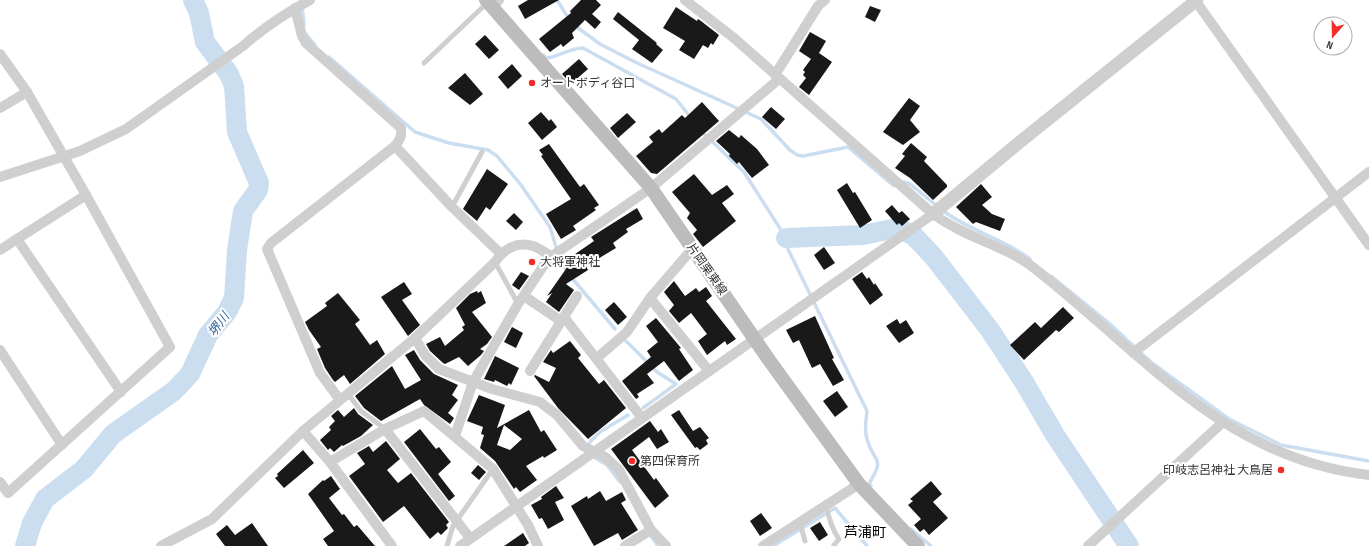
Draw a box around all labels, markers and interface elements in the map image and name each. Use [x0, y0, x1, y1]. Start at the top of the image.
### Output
north arrow [1313, 16, 1353, 56]
text: N [1325, 38, 1335, 52]
place label: オートボディ谷口 [540, 76, 635, 91]
marker: オートボディ谷口 [527, 78, 537, 88]
street label: 片岡栗東線 [683, 240, 730, 298]
place label: 大将軍神社 [540, 255, 600, 270]
marker: 大将軍神社 [527, 257, 537, 267]
water label: 堺川 [205, 308, 234, 340]
place label: 第四保育所 [640, 454, 700, 469]
marker: 第四保育所 [627, 456, 637, 466]
place label: 印岐志呂神社 大鳥居 [1163, 463, 1273, 478]
marker: 印岐志呂神社 大鳥居 [1276, 465, 1286, 475]
district label: 芦浦町 [844, 524, 886, 541]

